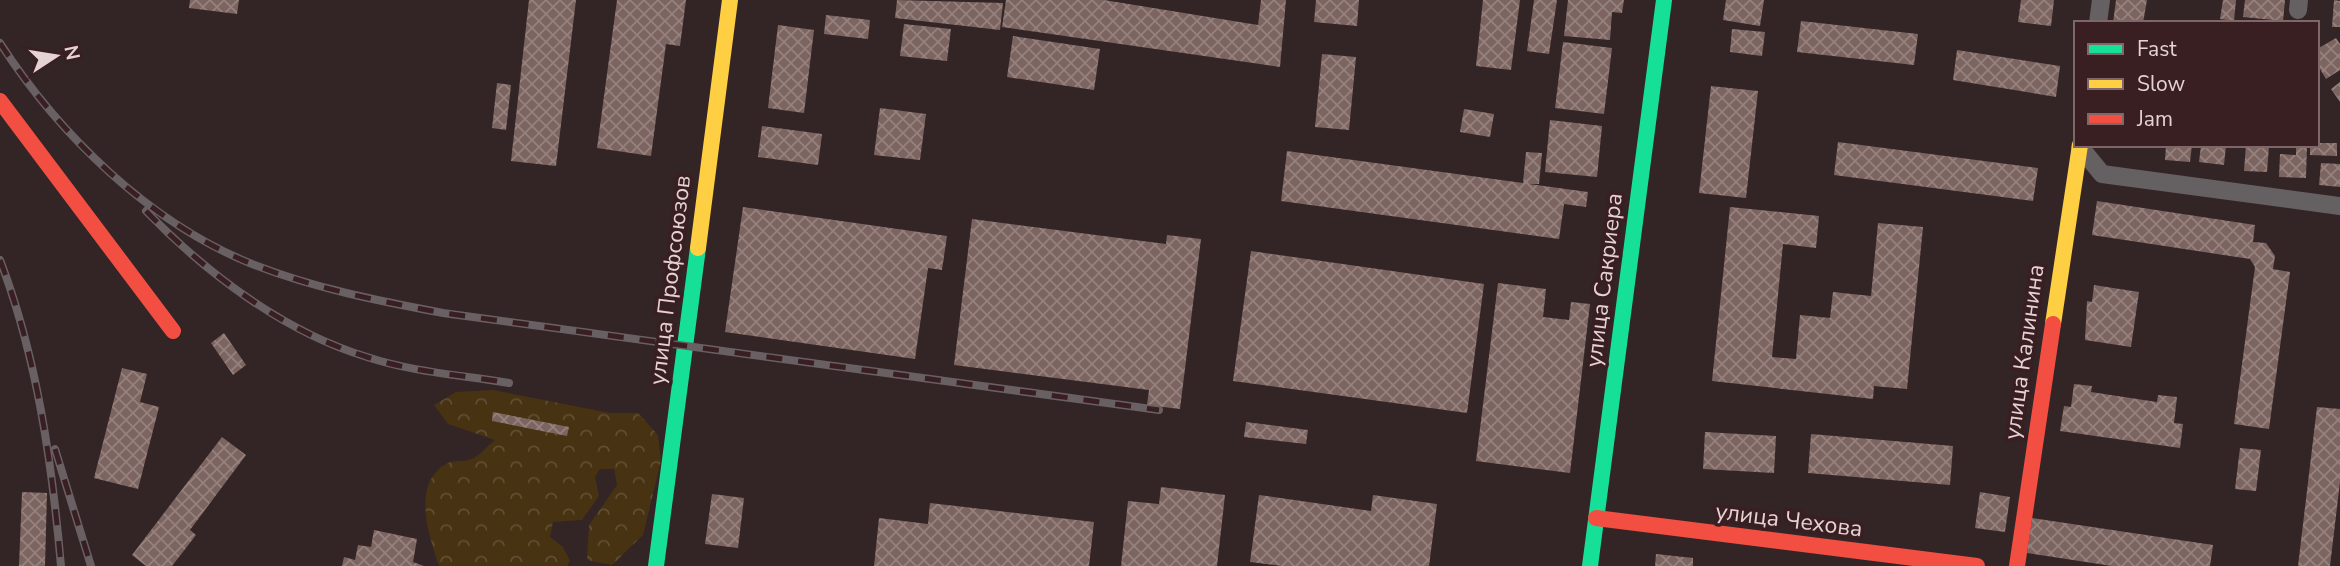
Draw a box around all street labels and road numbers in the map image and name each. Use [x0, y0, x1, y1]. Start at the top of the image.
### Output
street label: улица Профсоюзов [642, 173, 698, 387]
street label: улица Сакриера [1578, 191, 1630, 369]
street label: улица Калинина [1996, 262, 2052, 442]
street label: улица Чехова [1714, 496, 1864, 544]

